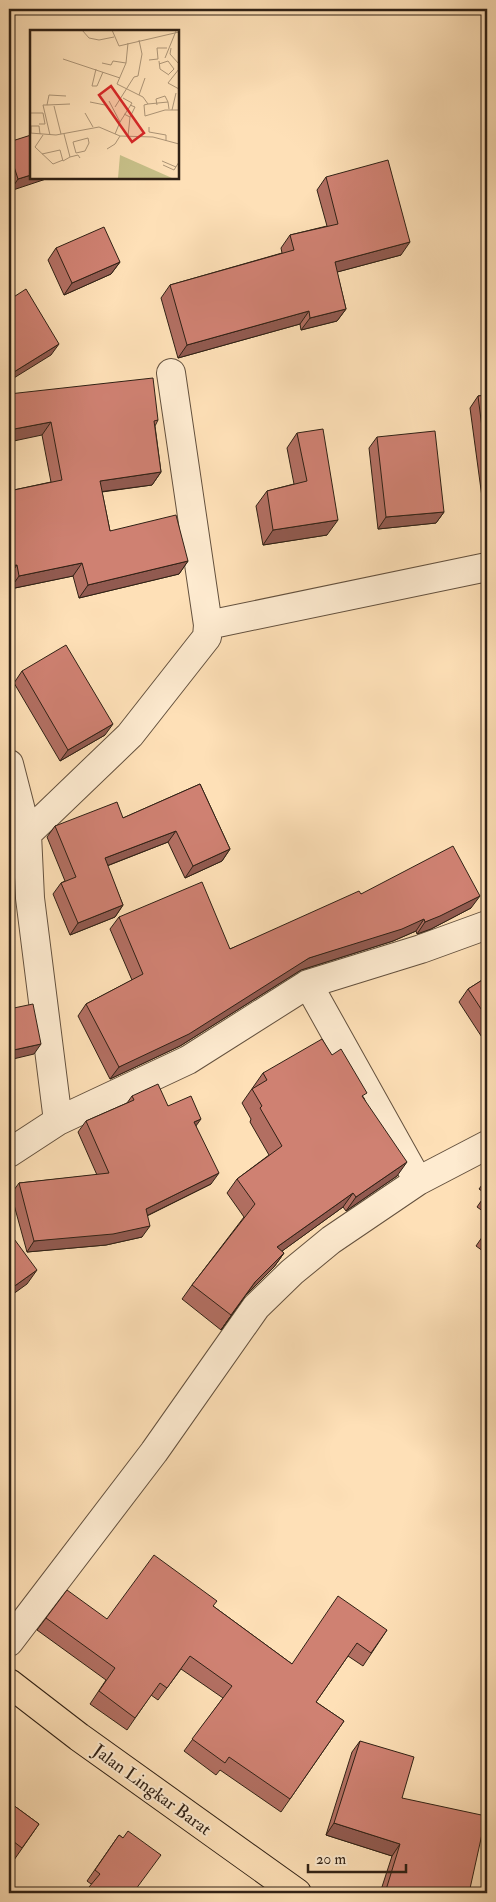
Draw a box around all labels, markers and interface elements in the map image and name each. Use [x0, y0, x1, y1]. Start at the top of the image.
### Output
inset map [30, 30, 179, 179]
street label: Jalan Lingkar Barat [87, 1739, 216, 1841]
scale bar [308, 1842, 406, 1874]
text: 20 m [316, 1850, 346, 1869]

